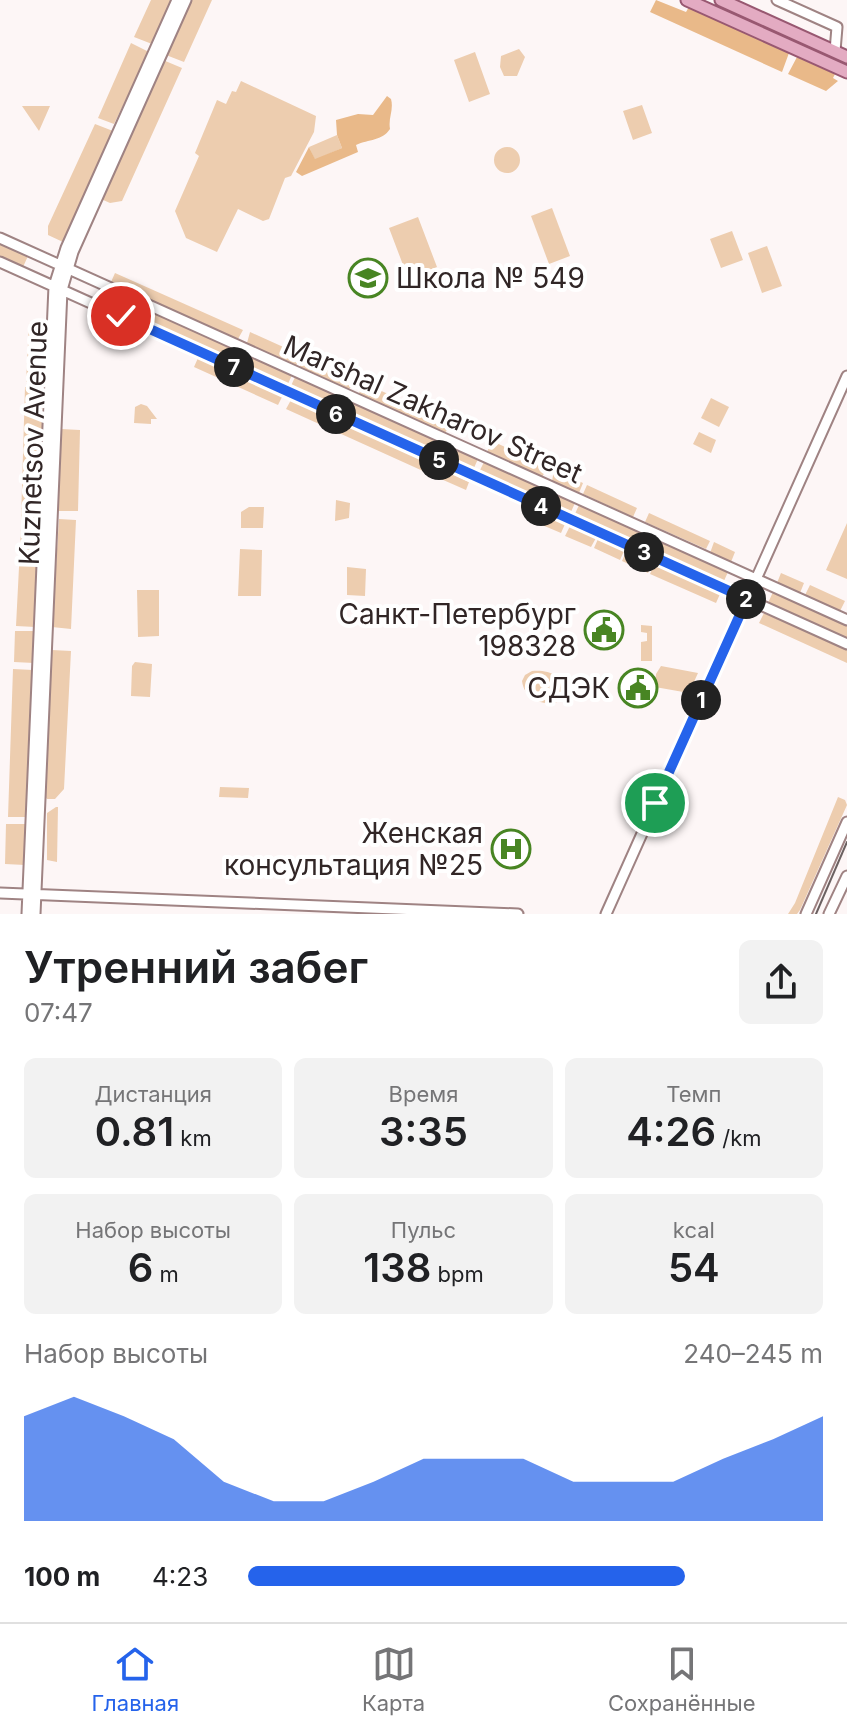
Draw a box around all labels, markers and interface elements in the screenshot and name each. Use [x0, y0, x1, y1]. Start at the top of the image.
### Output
school or university icon: Школа № 549 [347, 257, 389, 299]
place label: Школа № 549 [396, 261, 585, 295]
pin [87, 282, 155, 350]
icon: check [99, 294, 143, 338]
street label: Kuznetsov Avenue [12, 320, 54, 566]
street label: Marshal Zakharov Street [278, 328, 588, 490]
pin: 7 [214, 347, 254, 387]
text: 7 [228, 354, 240, 380]
pin: 6 [316, 394, 356, 434]
text: 6 [329, 401, 343, 427]
pin: 5 [419, 440, 459, 480]
text: 5 [432, 447, 446, 473]
pin: 4 [521, 486, 561, 526]
text: 4 [534, 493, 548, 519]
pin: 3 [624, 532, 664, 572]
text: 3 [637, 539, 651, 565]
pin: 2 [726, 579, 766, 619]
text: 2 [739, 586, 753, 612]
place label: Санкт-Петербург 198328 [338, 597, 576, 663]
public building icon: Санкт-Петербург 198328 [583, 609, 625, 651]
public building icon: СДЭК [617, 667, 659, 709]
place label: СДЭК [527, 671, 610, 705]
pin: 1 [681, 680, 721, 720]
text: 1 [696, 687, 706, 713]
pin [621, 769, 689, 837]
icon: arrive [633, 781, 677, 825]
place label: Женская консультация №25 [224, 816, 483, 882]
hospital icon: Женская консультация №25 [490, 828, 532, 870]
text: Утренний забег [24, 940, 368, 994]
button: share [739, 940, 823, 1024]
text: 07:47 [24, 997, 93, 1028]
text: Дистанция [94, 1081, 212, 1107]
text: Время [389, 1081, 458, 1107]
text: Темп [666, 1081, 721, 1107]
text: 0.81 [95, 1107, 174, 1156]
text: 3:35 [379, 1107, 468, 1156]
text: 4:26 [626, 1107, 716, 1156]
text: km [174, 1125, 212, 1151]
text: /km [716, 1125, 762, 1151]
text: Набор высоты [75, 1217, 231, 1243]
text: Пульс [391, 1217, 456, 1243]
text: kcal [673, 1217, 715, 1243]
text: 6 [128, 1243, 153, 1292]
text: 138 [363, 1243, 431, 1292]
text: 54 [668, 1243, 720, 1292]
text: m [153, 1261, 179, 1287]
text: bpm [431, 1261, 484, 1287]
text: Набор высоты [24, 1338, 208, 1369]
text: 240–245 m [683, 1338, 823, 1369]
text: 100 m [24, 1561, 100, 1592]
text: 4:23 [152, 1561, 208, 1592]
tab: Главная [91, 1642, 179, 1716]
tab: Карта [362, 1642, 425, 1716]
tab: Сохранённые [608, 1642, 756, 1716]

